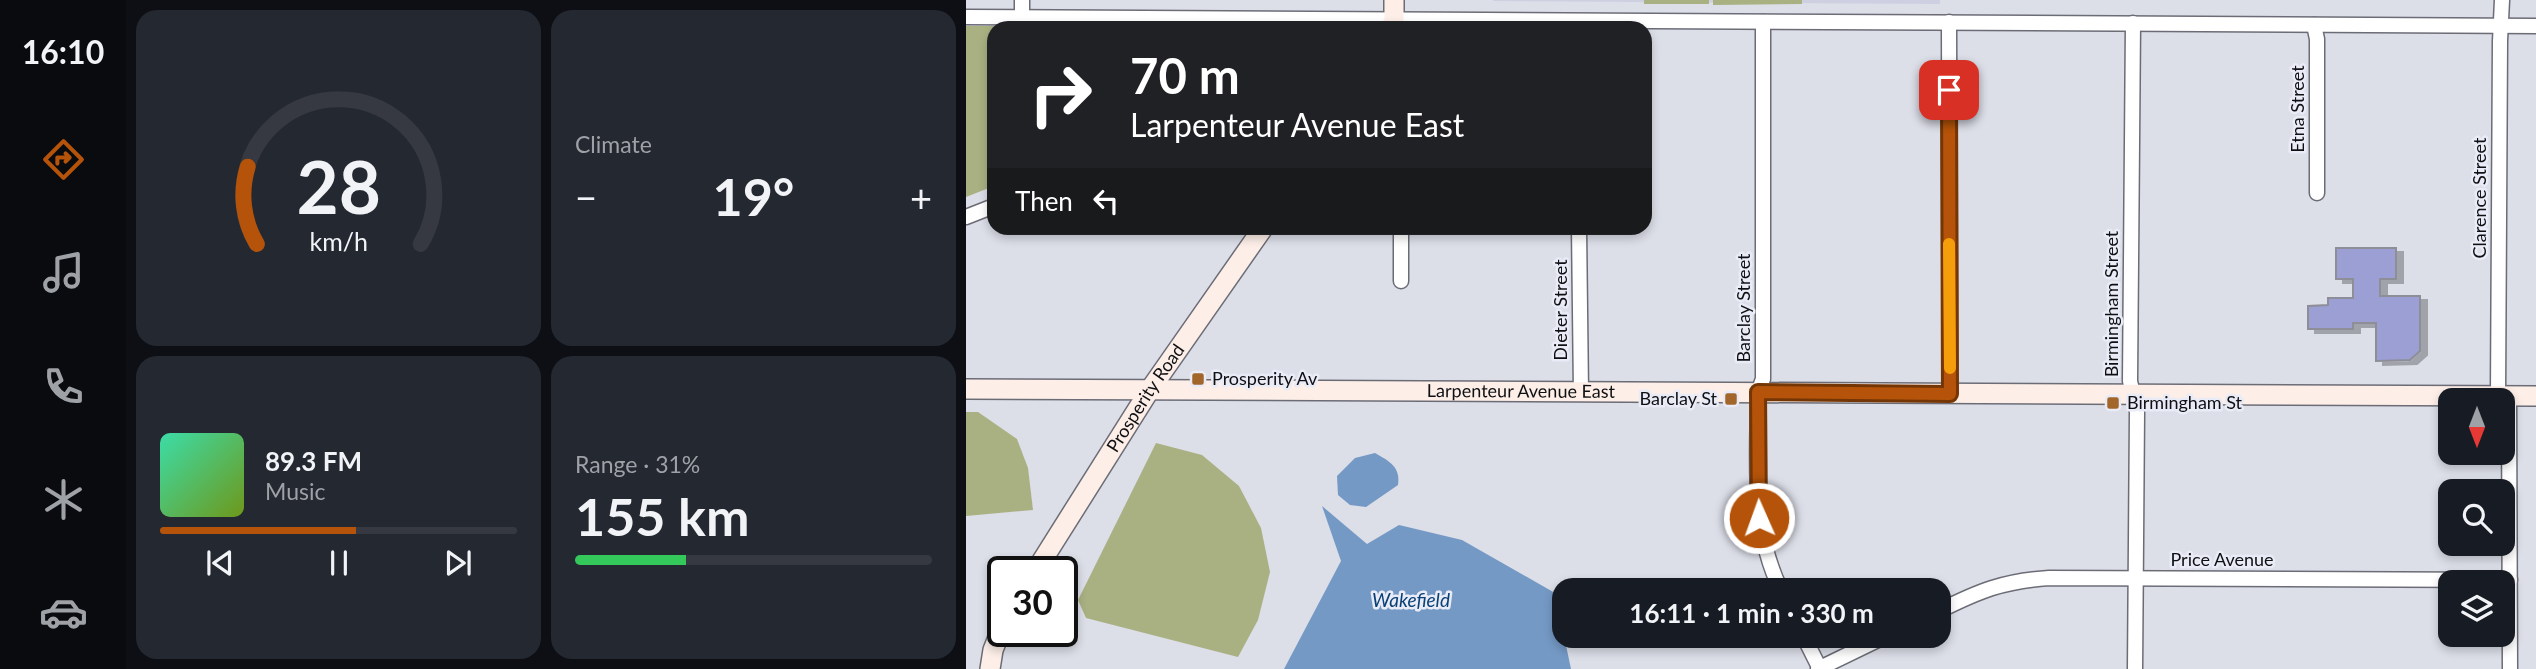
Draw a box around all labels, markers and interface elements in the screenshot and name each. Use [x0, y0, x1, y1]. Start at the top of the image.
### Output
text: 16:10 [22, 32, 104, 71]
text: 70 m [1130, 46, 1240, 104]
icon: right [1015, 49, 1106, 140]
pin [1919, 60, 1979, 120]
street label: Etna Street [2286, 65, 2308, 153]
icon: arrive [1930, 71, 1968, 109]
text: Larpenteur Avenue East [1130, 105, 1464, 144]
text: Climate [575, 130, 652, 158]
icon: directions [39, 135, 88, 184]
street label: Clarence Street [2468, 137, 2490, 258]
text: 28 [296, 142, 381, 230]
text: 19° [713, 165, 794, 227]
text: − [575, 174, 597, 220]
text: + [910, 174, 932, 220]
icon: left [1087, 182, 1125, 220]
text: Then [1015, 185, 1073, 217]
text: km/h [309, 226, 368, 256]
street label: Birmingham Street [2100, 230, 2122, 377]
icon: music [39, 248, 88, 297]
street label: Barclay Street [1732, 253, 1754, 363]
street label: Dieter Street [1549, 259, 1571, 361]
street label: Prosperity Road [1101, 339, 1189, 456]
icon: phone [39, 362, 88, 411]
place label: Prosperity Av [1212, 367, 1318, 389]
marker: Prosperity Av [1190, 371, 1206, 387]
street label: Larpenteur Avenue East [1427, 379, 1616, 402]
place label: Barclay St [1640, 387, 1718, 409]
north arrow [2438, 388, 2515, 466]
map controls [2438, 388, 2515, 647]
marker: Barclay St [1723, 391, 1739, 407]
place label: Birmingham St [2127, 391, 2243, 413]
marker: Birmingham St [2105, 395, 2121, 411]
text: 89.3 FM [265, 445, 362, 477]
text: Range · 31% [575, 450, 700, 478]
icon: climate [39, 475, 88, 524]
text: Music [265, 477, 325, 505]
button: search [2438, 479, 2515, 556]
position arrow [1722, 481, 1796, 555]
text: 155 km [575, 485, 749, 547]
icon: previous [201, 544, 239, 582]
icon: pause [320, 544, 358, 582]
icon: next [439, 544, 477, 582]
street label: Price Avenue [2170, 548, 2274, 570]
speed limit sign: 30 [987, 556, 1078, 647]
button: layers [2438, 570, 2515, 647]
icon: car [39, 588, 88, 637]
water label: Wakefield [1372, 588, 1450, 611]
text: 16:11 · 1 min · 330 m [1629, 597, 1874, 629]

